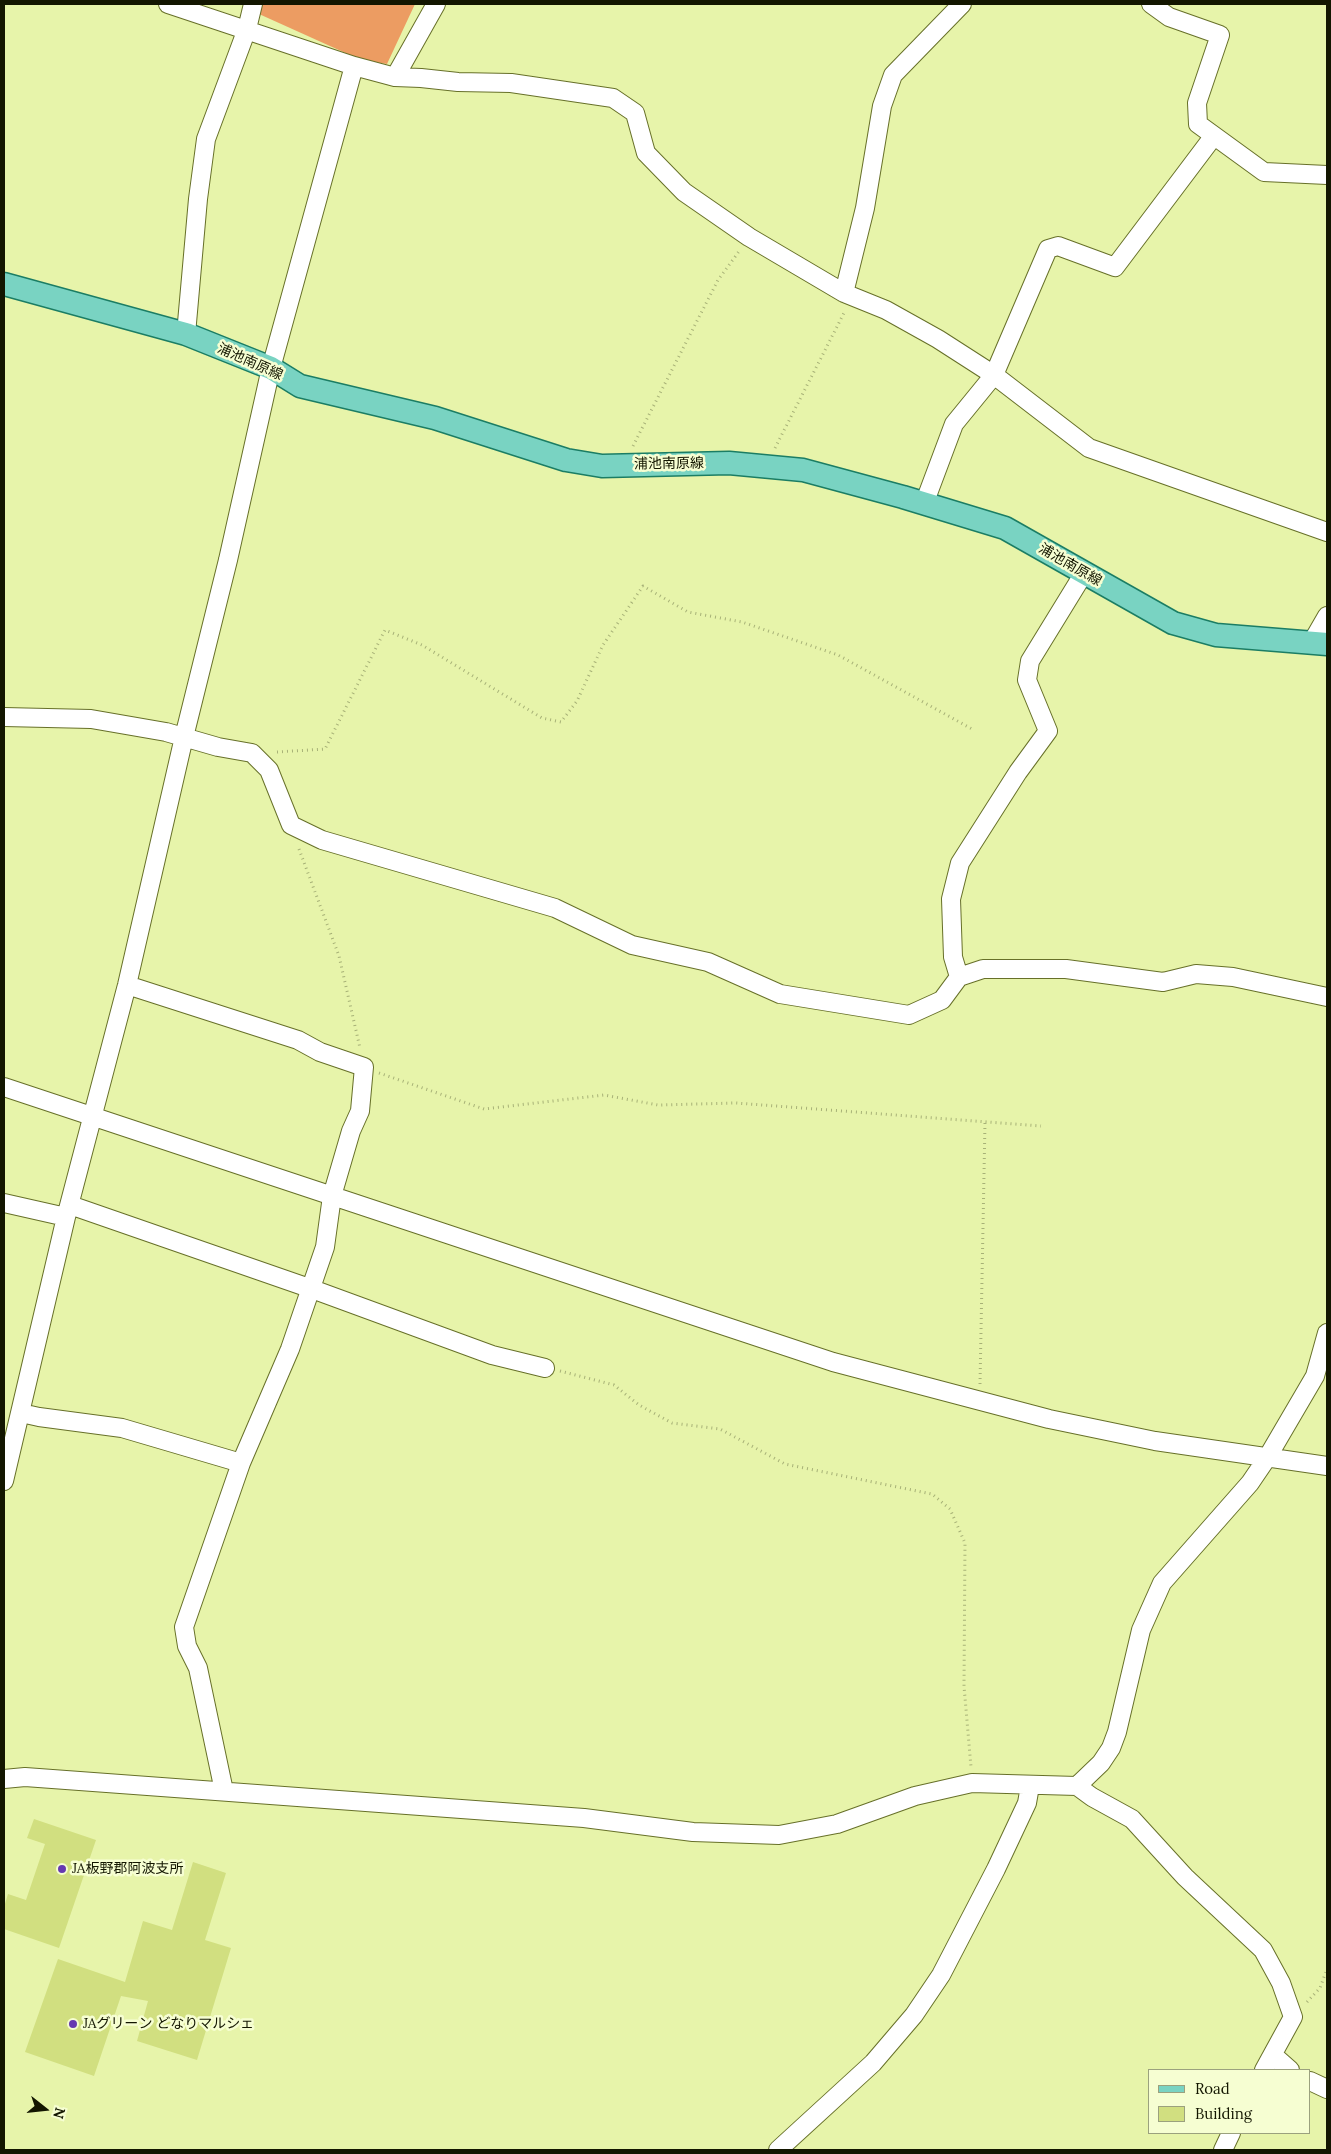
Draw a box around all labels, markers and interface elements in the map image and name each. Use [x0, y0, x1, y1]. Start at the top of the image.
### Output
street label: 浦池南原線 [215, 340, 285, 384]
street label: 浦池南原線 [634, 455, 704, 473]
street label: 浦池南原線 [1035, 540, 1105, 590]
place label: JA板野郡阿波支所 [72, 1861, 184, 1877]
marker: JA板野郡阿波支所 [56, 1863, 68, 1875]
place label: JAグリーン どなりマルシェ [83, 2016, 254, 2032]
marker: JAグリーン どなりマルシェ [67, 2018, 79, 2030]
legend [1148, 2069, 1311, 2134]
text: Road [1195, 2079, 1230, 2098]
north arrow [20, 2084, 70, 2134]
text: Building [1195, 2104, 1252, 2123]
text: N [49, 2105, 70, 2121]

